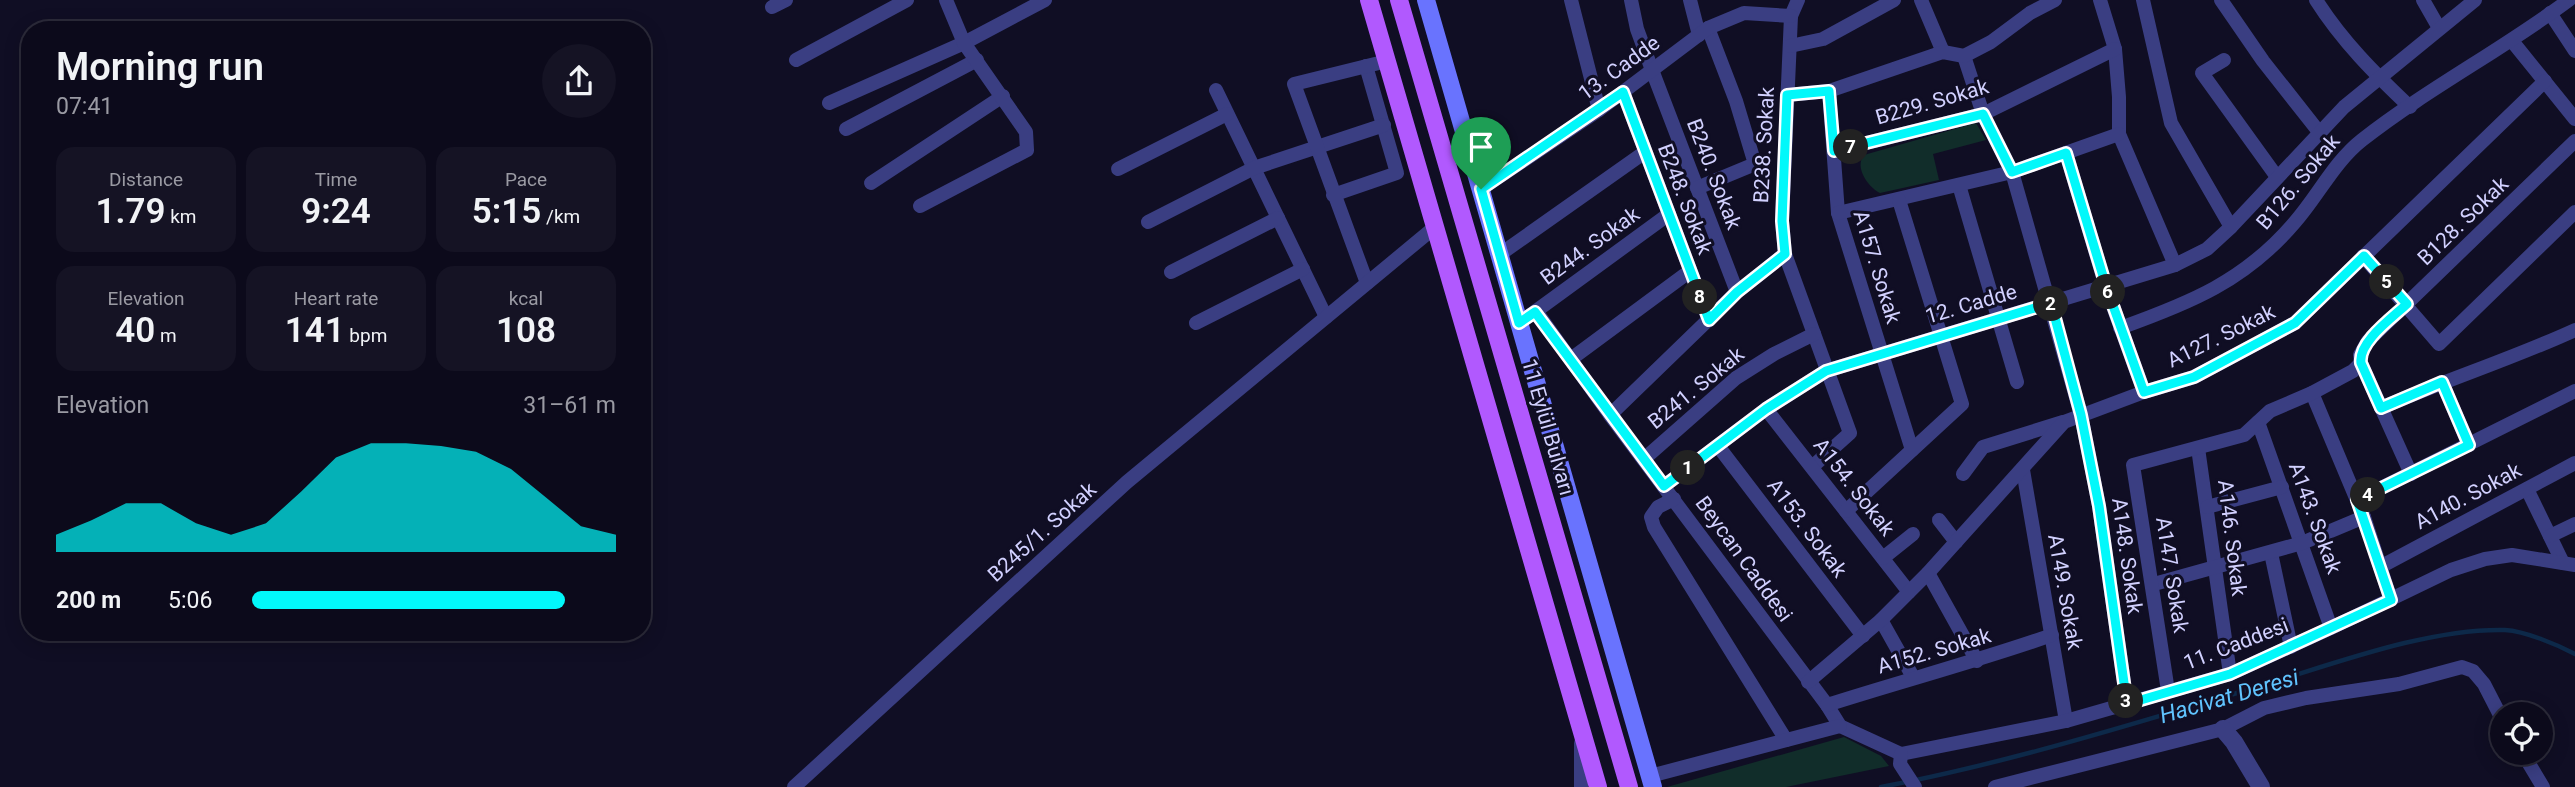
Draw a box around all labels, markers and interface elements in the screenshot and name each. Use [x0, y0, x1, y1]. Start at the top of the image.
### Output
street label: 13. Cadde [1574, 31, 1664, 105]
button: share [542, 44, 616, 118]
text: Morning run [56, 45, 264, 89]
street label: B229. Sokak [1873, 74, 1992, 130]
street label: B238. Sokak [1749, 86, 1779, 204]
text: 07:41 [56, 93, 113, 120]
street label: B240. Sokak [1682, 115, 1746, 233]
pin [1451, 117, 1511, 189]
icon: arrive [1462, 128, 1500, 166]
street label: B126. Sokak [2251, 129, 2345, 234]
pin: 7 [1834, 130, 1868, 164]
text: 7 [1845, 135, 1856, 158]
street label: B248. Sokak [1653, 140, 1717, 258]
text: Distance [109, 168, 183, 191]
text: Time [315, 168, 357, 191]
text: Pace [505, 168, 547, 191]
street label: B128. Sokak [2413, 172, 2513, 270]
text: 1.79 [96, 191, 165, 232]
text: 9:24 [301, 191, 371, 232]
text: 5:15 [472, 191, 541, 232]
street label: B244. Sokak [1536, 202, 1644, 290]
text: km [165, 205, 196, 228]
text: /km [541, 205, 580, 228]
street label: A157. Sokak [1848, 208, 1906, 327]
pin: 5 [2370, 264, 2404, 300]
text: 5 [2381, 270, 2392, 293]
pin: 6 [2090, 274, 2126, 310]
street label: 12. Cadde [1922, 279, 2020, 329]
pin: 8 [1682, 280, 1718, 314]
text: 6 [2102, 280, 2113, 303]
text: 8 [1694, 285, 1705, 308]
pin: 2 [2034, 286, 2068, 322]
text: Elevation [108, 287, 184, 310]
text: Heart rate [294, 287, 378, 310]
text: kcal [509, 287, 543, 310]
text: 2 [2045, 292, 2056, 315]
street label: A127. Sokak [2163, 299, 2279, 372]
text: 40 [115, 310, 155, 351]
text: 141 [285, 310, 345, 351]
text: 108 [496, 310, 556, 351]
text: m [155, 324, 177, 347]
text: bpm [345, 324, 387, 347]
street label: B241. Sokak [1643, 342, 1749, 434]
street label: 11 Eylül Bulvarı [1517, 356, 1579, 498]
text: Elevation [56, 392, 149, 419]
text: 31–61 m [523, 392, 616, 419]
street label: A154. Sokak [1809, 434, 1900, 541]
pin: 1 [1670, 450, 1706, 486]
text: 1 [1682, 456, 1693, 479]
street label: A140. Sokak [2411, 458, 2526, 534]
street label: A143. Sokak [2284, 459, 2346, 577]
street label: A153. Sokak [1762, 474, 1852, 582]
street label: B245/1. Sokak [983, 477, 1101, 587]
pin: 4 [2350, 477, 2386, 512]
street label: A146. Sokak [2213, 478, 2251, 598]
text: 4 [2362, 483, 2373, 506]
street label: Beycan Caddesi [1691, 492, 1797, 626]
street label: A148. Sokak [2107, 496, 2147, 616]
street label: A147. Sokak [2151, 515, 2193, 635]
street label: A149. Sokak [2043, 532, 2087, 652]
text: 200 m [56, 587, 121, 614]
text: 5:06 [168, 587, 212, 614]
street label: 11. Caddesi [2180, 613, 2292, 675]
street label: A152. Sokak [1874, 623, 1994, 679]
water label: Hacivat Deresi [2156, 664, 2302, 729]
pin: 3 [2108, 684, 2144, 718]
text: 3 [2120, 689, 2131, 712]
map controls [2490, 702, 2553, 765]
button: locate [2490, 702, 2553, 765]

